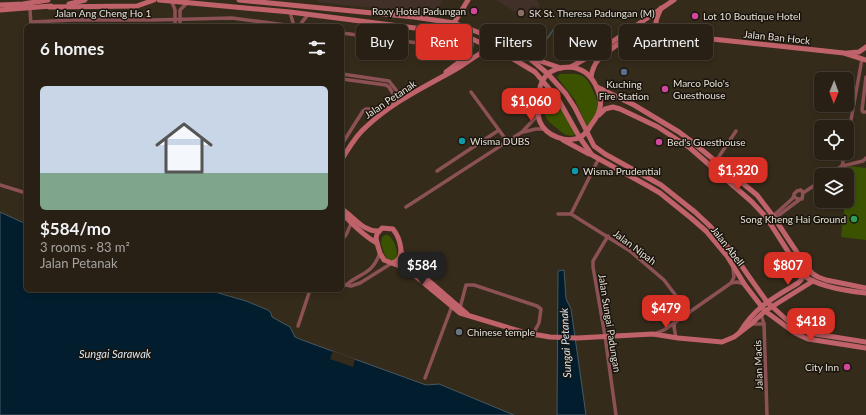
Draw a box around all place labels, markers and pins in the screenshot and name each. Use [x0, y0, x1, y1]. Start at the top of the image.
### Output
place label: Roxy Hotel Padungan [372, 5, 466, 17]
marker: Roxy Hotel Padungan [469, 6, 479, 16]
place label: SK St. Theresa Padungan (M) [529, 7, 655, 19]
marker: SK St. Theresa Padungan (M) [516, 8, 526, 18]
place label: Lot 10 Boutique Hotel [703, 10, 801, 22]
marker: Lot 10 Boutique Hotel [690, 11, 700, 21]
marker: Kuching Fire Station [619, 67, 629, 77]
place label: Marco Polo's Guesthouse [673, 77, 729, 101]
place label: Kuching Fire Station [599, 78, 649, 102]
marker: Marco Polo's Guesthouse [660, 84, 670, 94]
pin: $1,060 [498, 88, 564, 122]
place label: Wisma DUBS [470, 135, 530, 147]
marker: Wisma DUBS [457, 136, 467, 146]
place label: Bed's Guesthouse [667, 136, 746, 148]
marker: Bed's Guesthouse [654, 137, 664, 147]
pin: $1,320 [705, 157, 771, 191]
place label: Wisma Prudential [583, 165, 661, 177]
marker: Wisma Prudential [570, 166, 580, 176]
place label: Song Kheng Hai Ground [740, 213, 846, 225]
marker: Song Kheng Hai Ground [849, 214, 859, 224]
pin: $584 [398, 252, 446, 286]
pin: $807 [764, 252, 812, 286]
pin: $479 [642, 295, 690, 329]
pin: $418 [787, 308, 835, 342]
place label: Chinese temple [467, 326, 535, 338]
marker: Chinese temple [454, 327, 464, 337]
place label: City Inn [805, 361, 839, 373]
marker: City Inn [842, 362, 852, 372]

